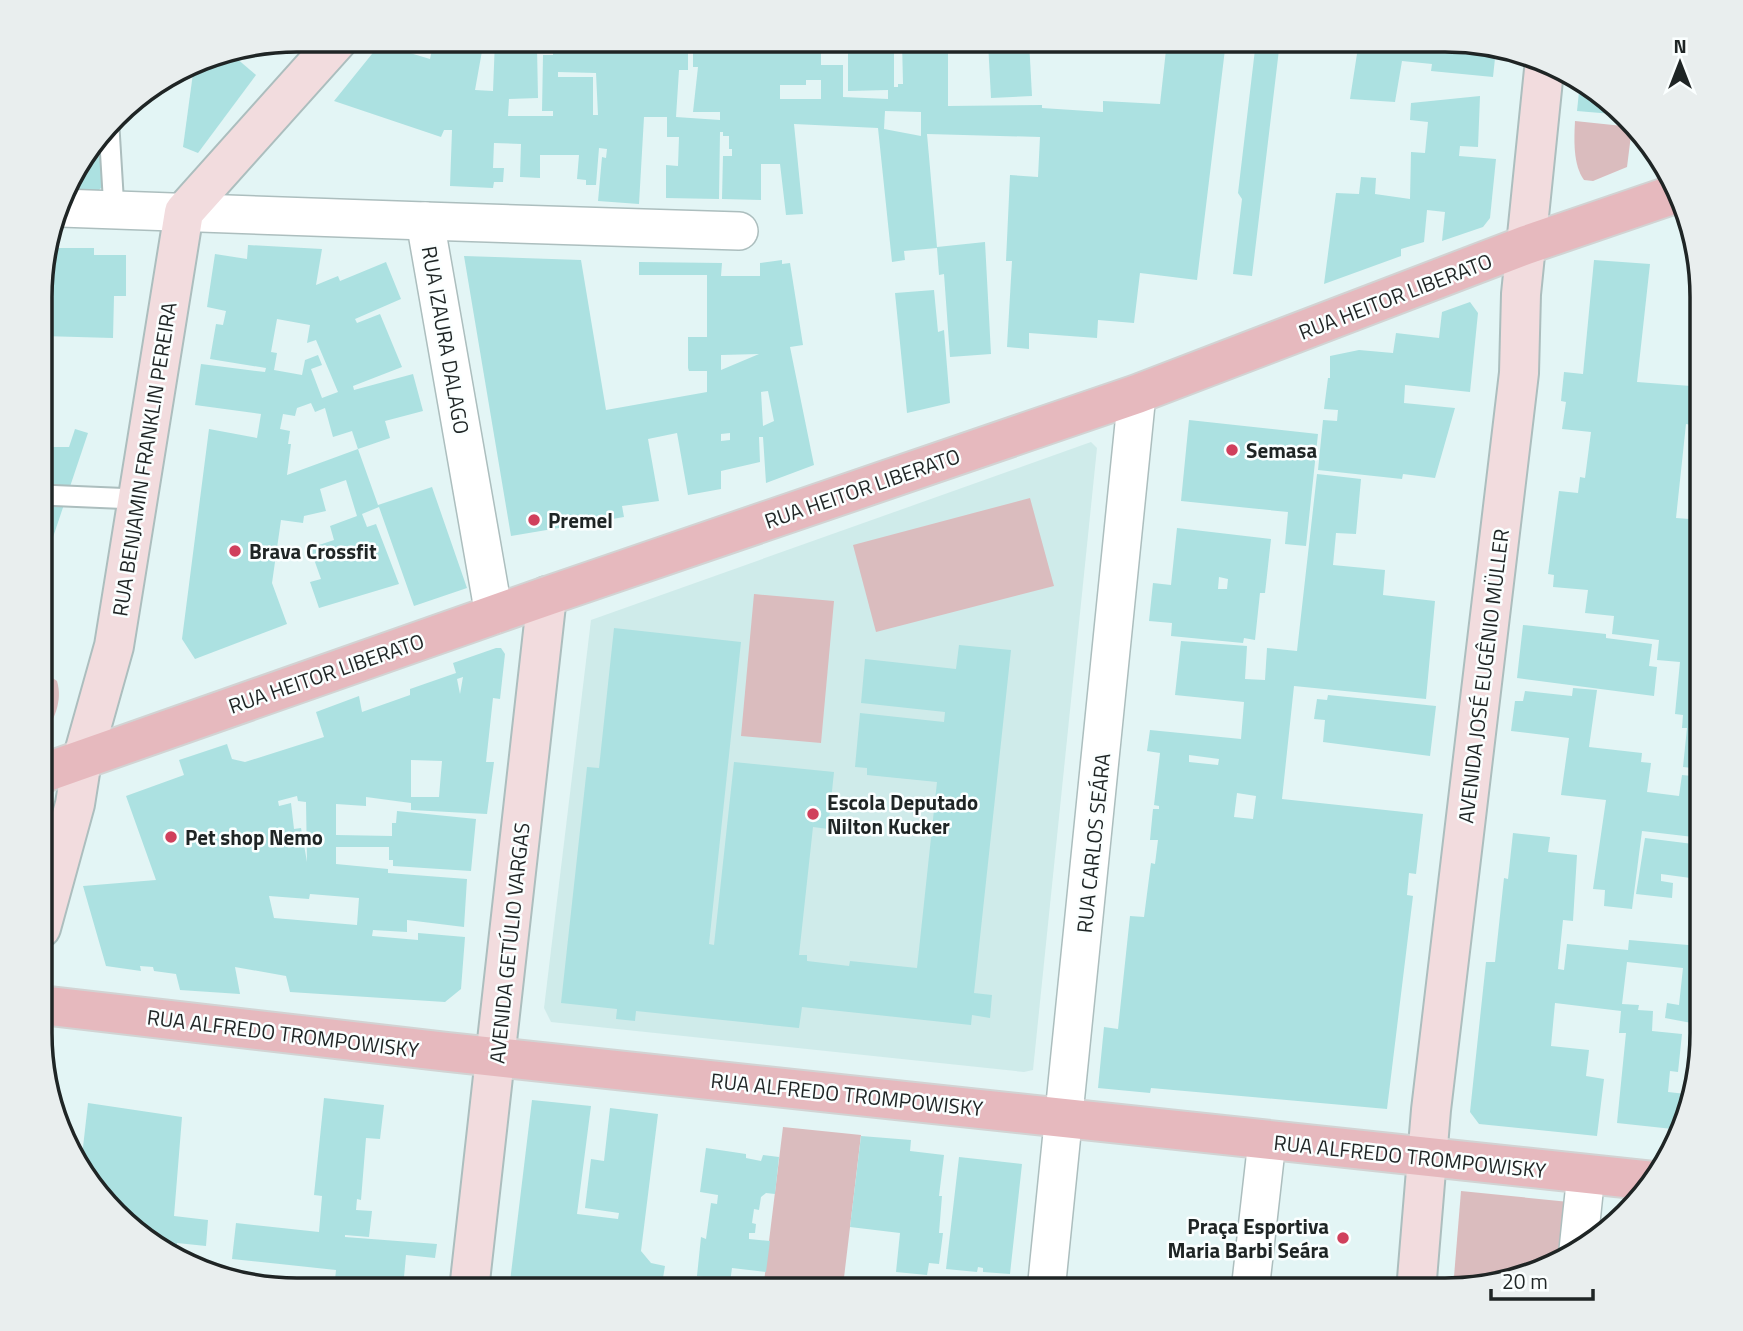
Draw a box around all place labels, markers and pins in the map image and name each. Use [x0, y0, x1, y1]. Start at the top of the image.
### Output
place label: Semasa [1246, 434, 1317, 466]
marker: Semasa [1224, 442, 1240, 458]
place label: Premel [548, 504, 613, 536]
marker: Premel [526, 512, 542, 528]
place label: Brava Crossfit [249, 535, 377, 567]
marker: Brava Crossfit [227, 543, 243, 559]
place label: Escola Deputado Nilton Kucker [827, 786, 978, 842]
marker: Escola Deputado Nilton Kucker [805, 806, 821, 822]
place label: Pet shop Nemo [185, 821, 323, 853]
marker: Pet shop Nemo [163, 829, 179, 845]
place label: Praça Esportiva Maria Barbi Seára [1167, 1210, 1329, 1266]
marker: Praça Esportiva Maria Barbi Seára [1335, 1230, 1351, 1246]

